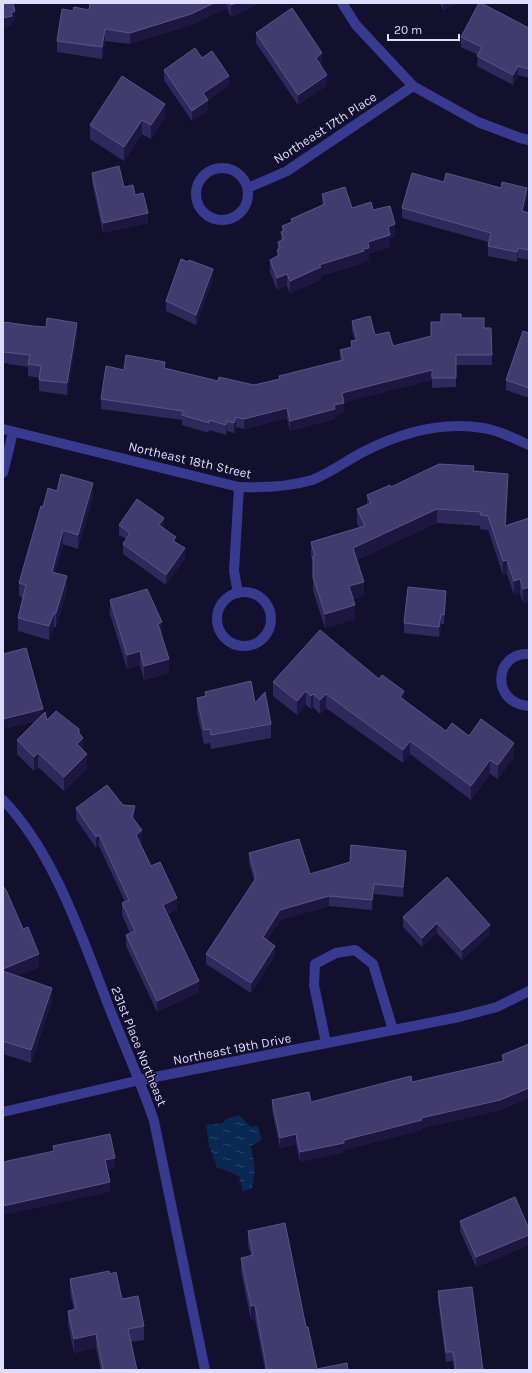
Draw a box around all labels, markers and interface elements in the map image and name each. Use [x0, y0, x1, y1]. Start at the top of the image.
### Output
scale bar [388, 16, 459, 42]
text: 20 m [394, 23, 422, 37]
street label: Northeast 17th Place [271, 89, 380, 167]
street label: Northeast 18th Street [127, 439, 253, 481]
street label: 231st Place Northeast [108, 984, 170, 1108]
street label: Northeast 19th Drive [172, 1030, 293, 1068]

